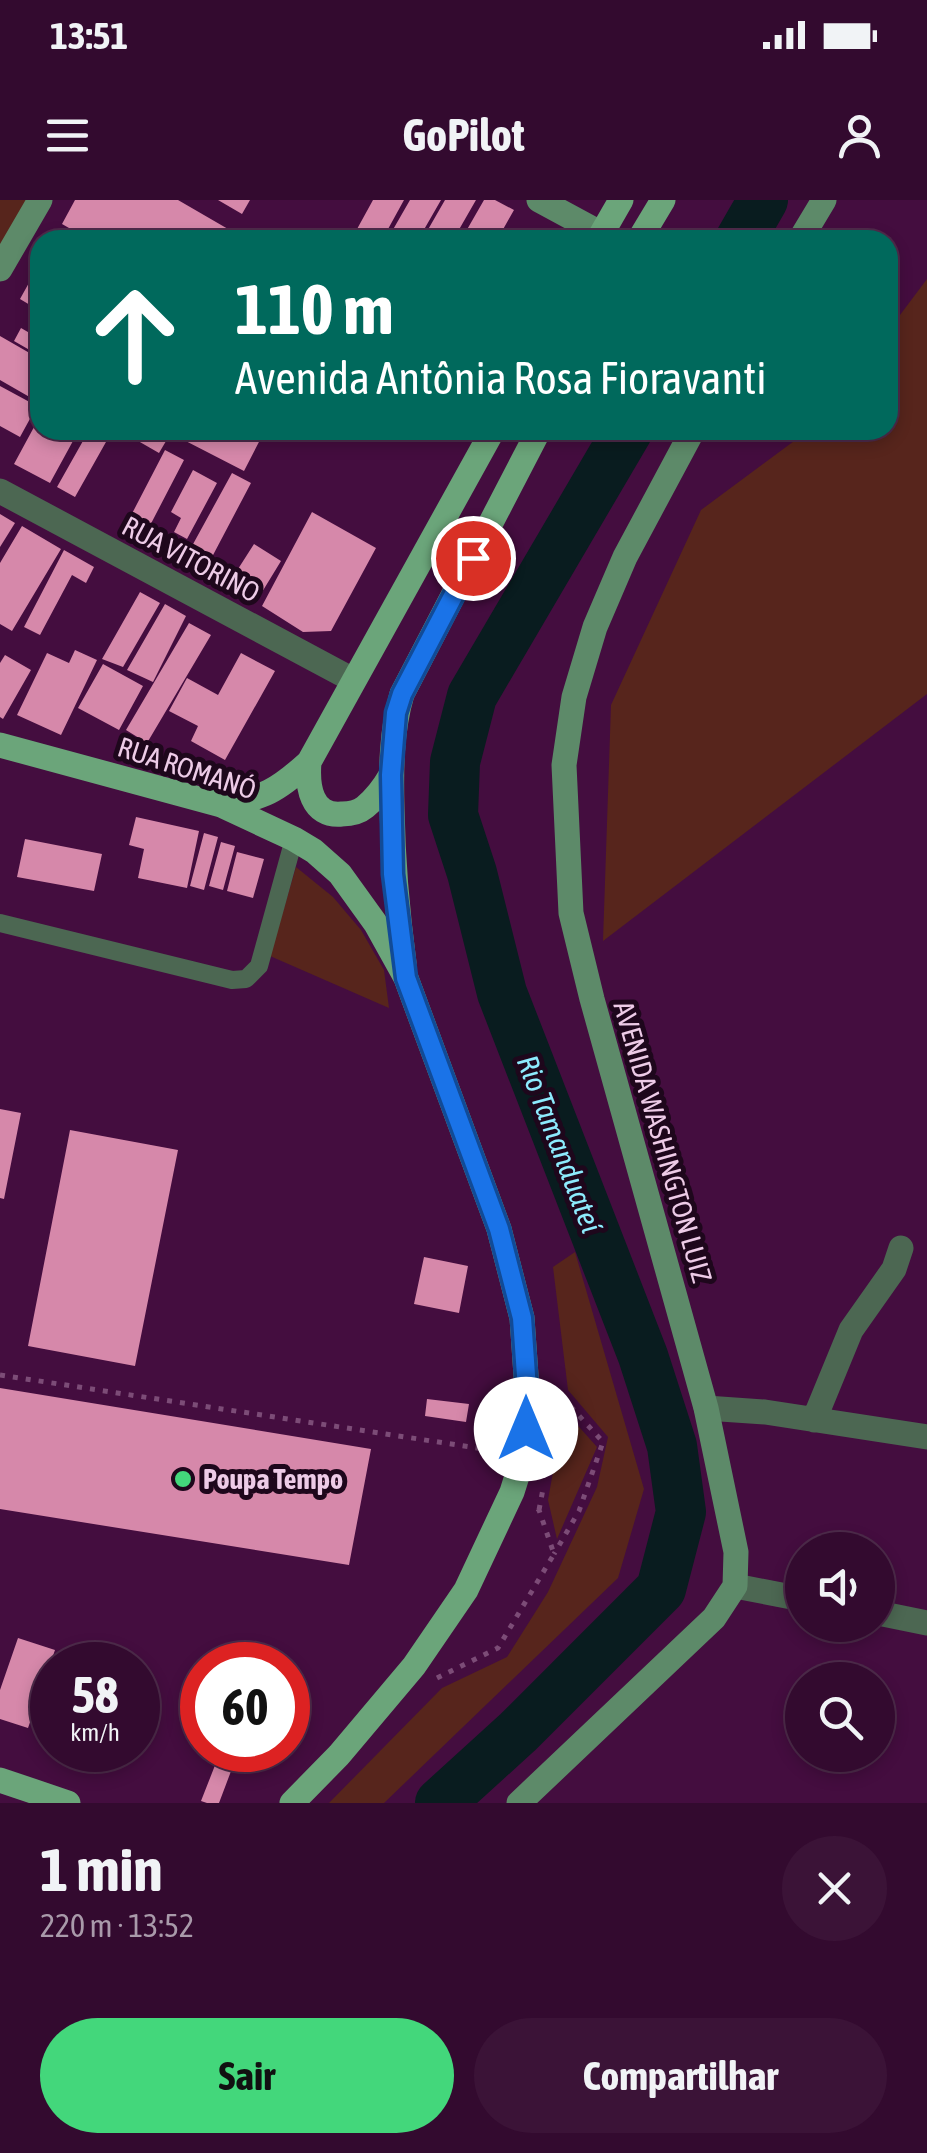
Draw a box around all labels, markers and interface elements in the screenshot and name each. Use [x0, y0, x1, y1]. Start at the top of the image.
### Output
text: 13:51 [50, 14, 128, 57]
icon: menu [40, 108, 95, 163]
icon: person [832, 108, 887, 163]
text: GoPilot [402, 109, 525, 161]
text: 110 m [235, 269, 394, 349]
icon: ahead [70, 270, 200, 400]
text: Avenida Antônia Rosa Fioravanti [235, 352, 767, 404]
street label: RUA VITORINO [117, 509, 265, 609]
pin [431, 516, 516, 601]
icon: arrive [446, 531, 501, 586]
street label: RUA ROMANÓ [114, 731, 260, 805]
street label: AVENIDA WASHINGTON LUIZ [607, 998, 719, 1286]
water label: Rio Tamanduateí [511, 1050, 610, 1238]
position arrow [474, 1377, 578, 1481]
place label: Poupa Tempo [203, 1463, 343, 1495]
marker: Poupa Tempo [172, 1468, 194, 1490]
map controls [785, 1532, 895, 1772]
button: sound [785, 1532, 895, 1642]
speed limit sign: 60 [180, 1642, 310, 1772]
button: search [785, 1662, 895, 1772]
text: 58 [71, 1666, 118, 1724]
text: km/h [70, 1718, 120, 1746]
text: 1 min [40, 1835, 163, 1904]
button: close [782, 1836, 887, 1941]
text: 220 m · 13:52 [40, 1907, 194, 1944]
button: Sair [40, 2018, 454, 2133]
button: Compartilhar [474, 2018, 887, 2133]

